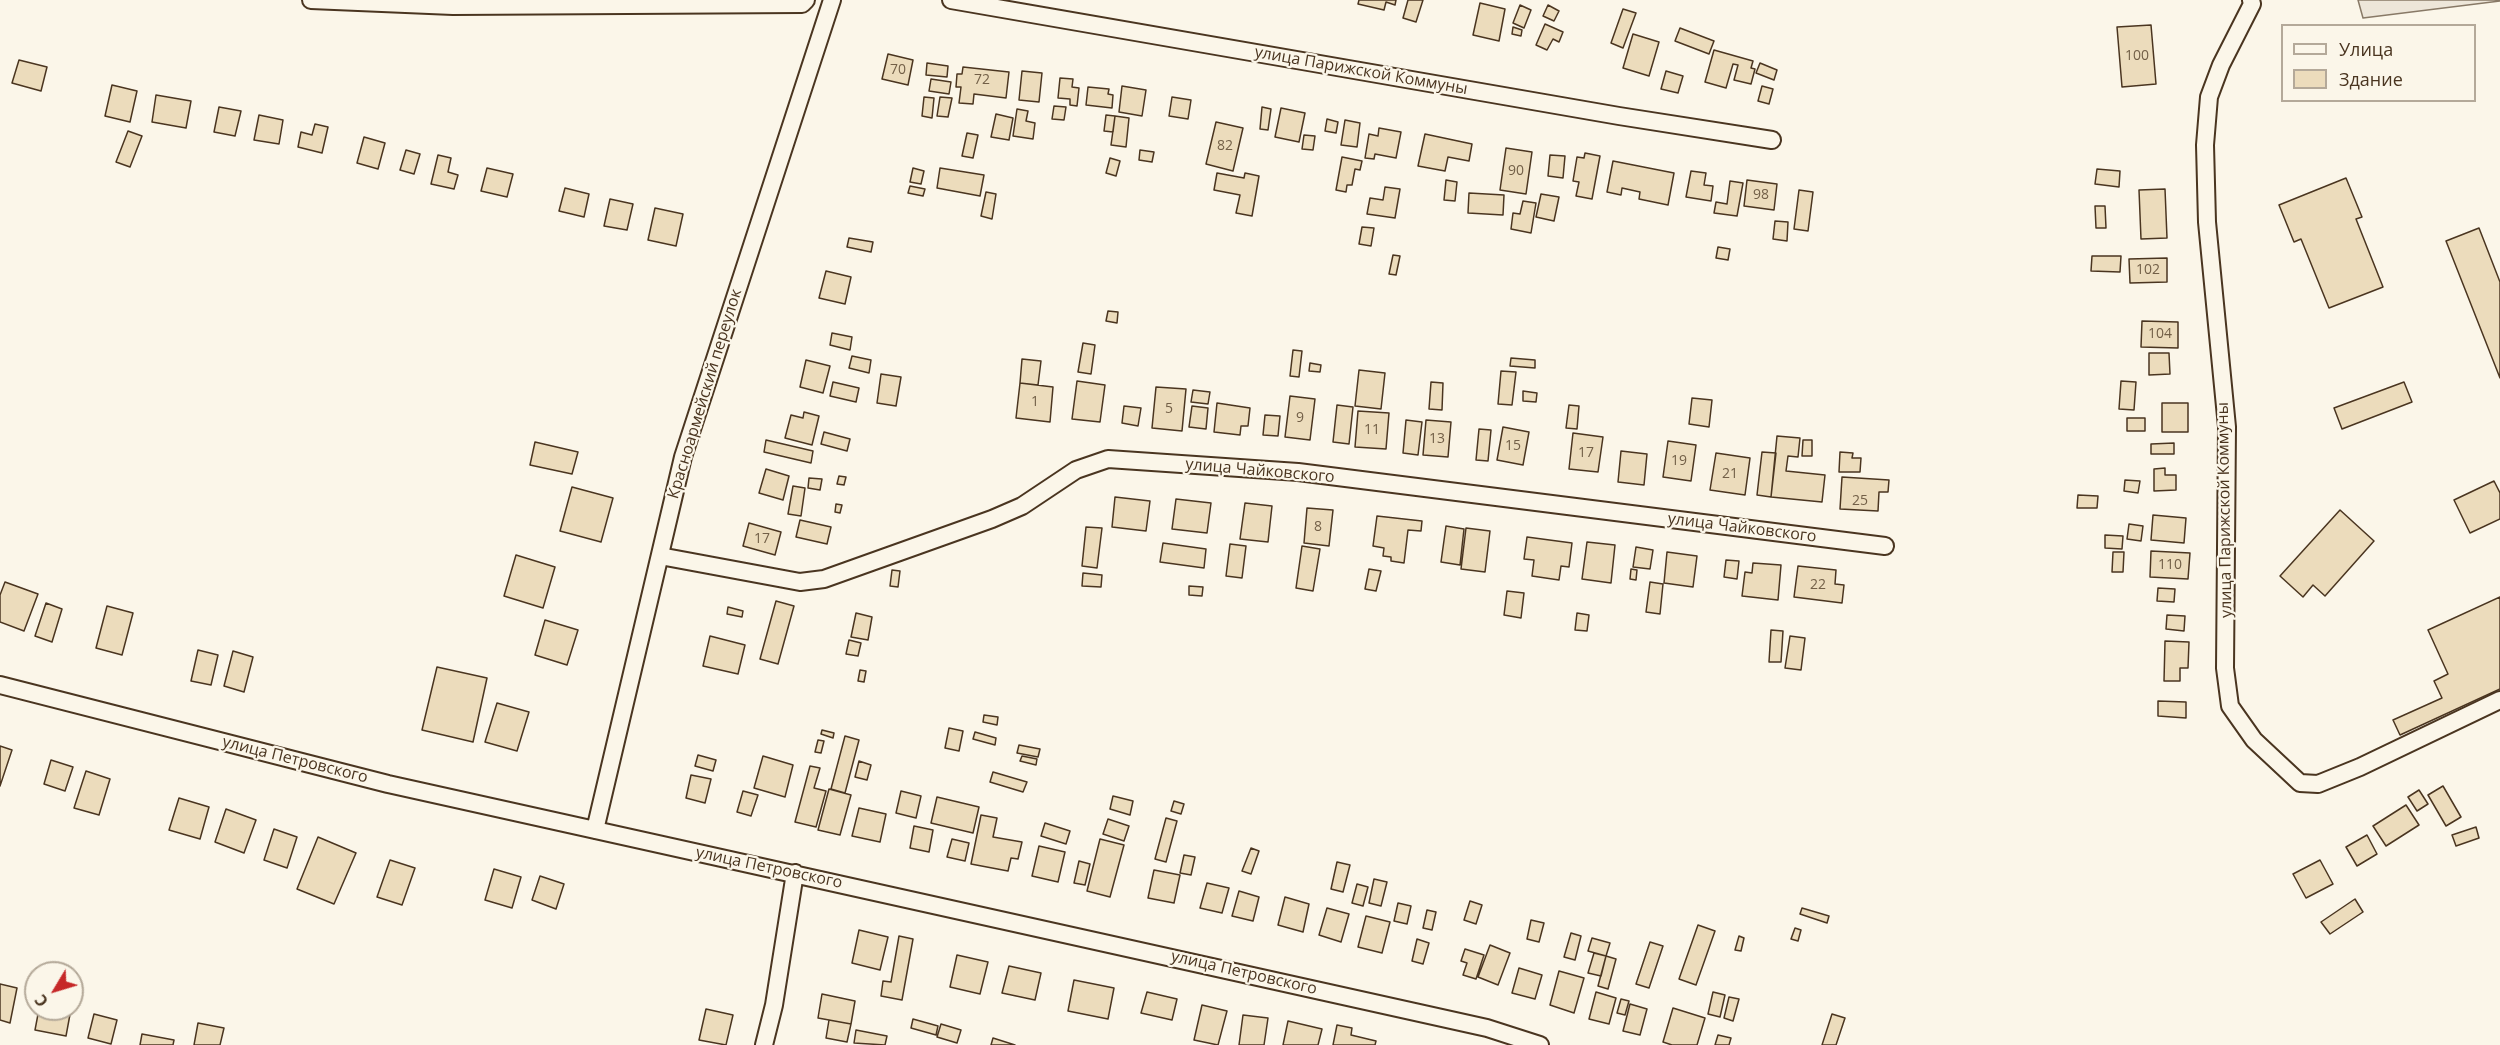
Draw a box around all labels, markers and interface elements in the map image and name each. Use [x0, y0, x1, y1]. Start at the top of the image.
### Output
legend [2281, 24, 2476, 102]
text: Улица [2339, 37, 2393, 61]
street label: улица Парижской Коммуны [1253, 43, 1469, 99]
house number: 100 [2125, 48, 2149, 64]
house number: 70 [890, 62, 906, 78]
text: Здание [2339, 67, 2403, 91]
house number: 72 [974, 72, 990, 88]
house number: 82 [1217, 138, 1233, 154]
house number: 90 [1508, 163, 1524, 179]
house number: 98 [1753, 187, 1769, 203]
house number: 102 [2136, 262, 2160, 278]
street label: Красноармейский переулок [664, 287, 746, 501]
house number: 104 [2148, 326, 2172, 342]
house number: 1 [1031, 394, 1039, 410]
house number: 5 [1165, 401, 1173, 417]
street label: улица Парижской Коммуны [2214, 402, 2236, 618]
house number: 9 [1296, 410, 1304, 426]
house number: 11 [1364, 422, 1380, 438]
house number: 13 [1429, 431, 1445, 447]
house number: 15 [1505, 438, 1521, 454]
house number: 17 [1578, 445, 1594, 461]
house number: 19 [1671, 453, 1687, 469]
street label: улица Чайковского [1185, 455, 1335, 487]
house number: 21 [1722, 466, 1738, 482]
house number: 25 [1852, 493, 1868, 509]
street label: улица Чайковского [1667, 509, 1817, 547]
house number: 8 [1314, 519, 1322, 535]
house number: 17 [754, 531, 770, 547]
house number: 110 [2158, 557, 2182, 573]
house number: 22 [1810, 577, 1826, 593]
street label: улица Петровского [220, 733, 370, 787]
street label: улица Петровского [694, 843, 844, 893]
street label: улица Петровского [1169, 947, 1319, 999]
north arrow [24, 961, 84, 1021]
text: С [30, 990, 53, 1012]

